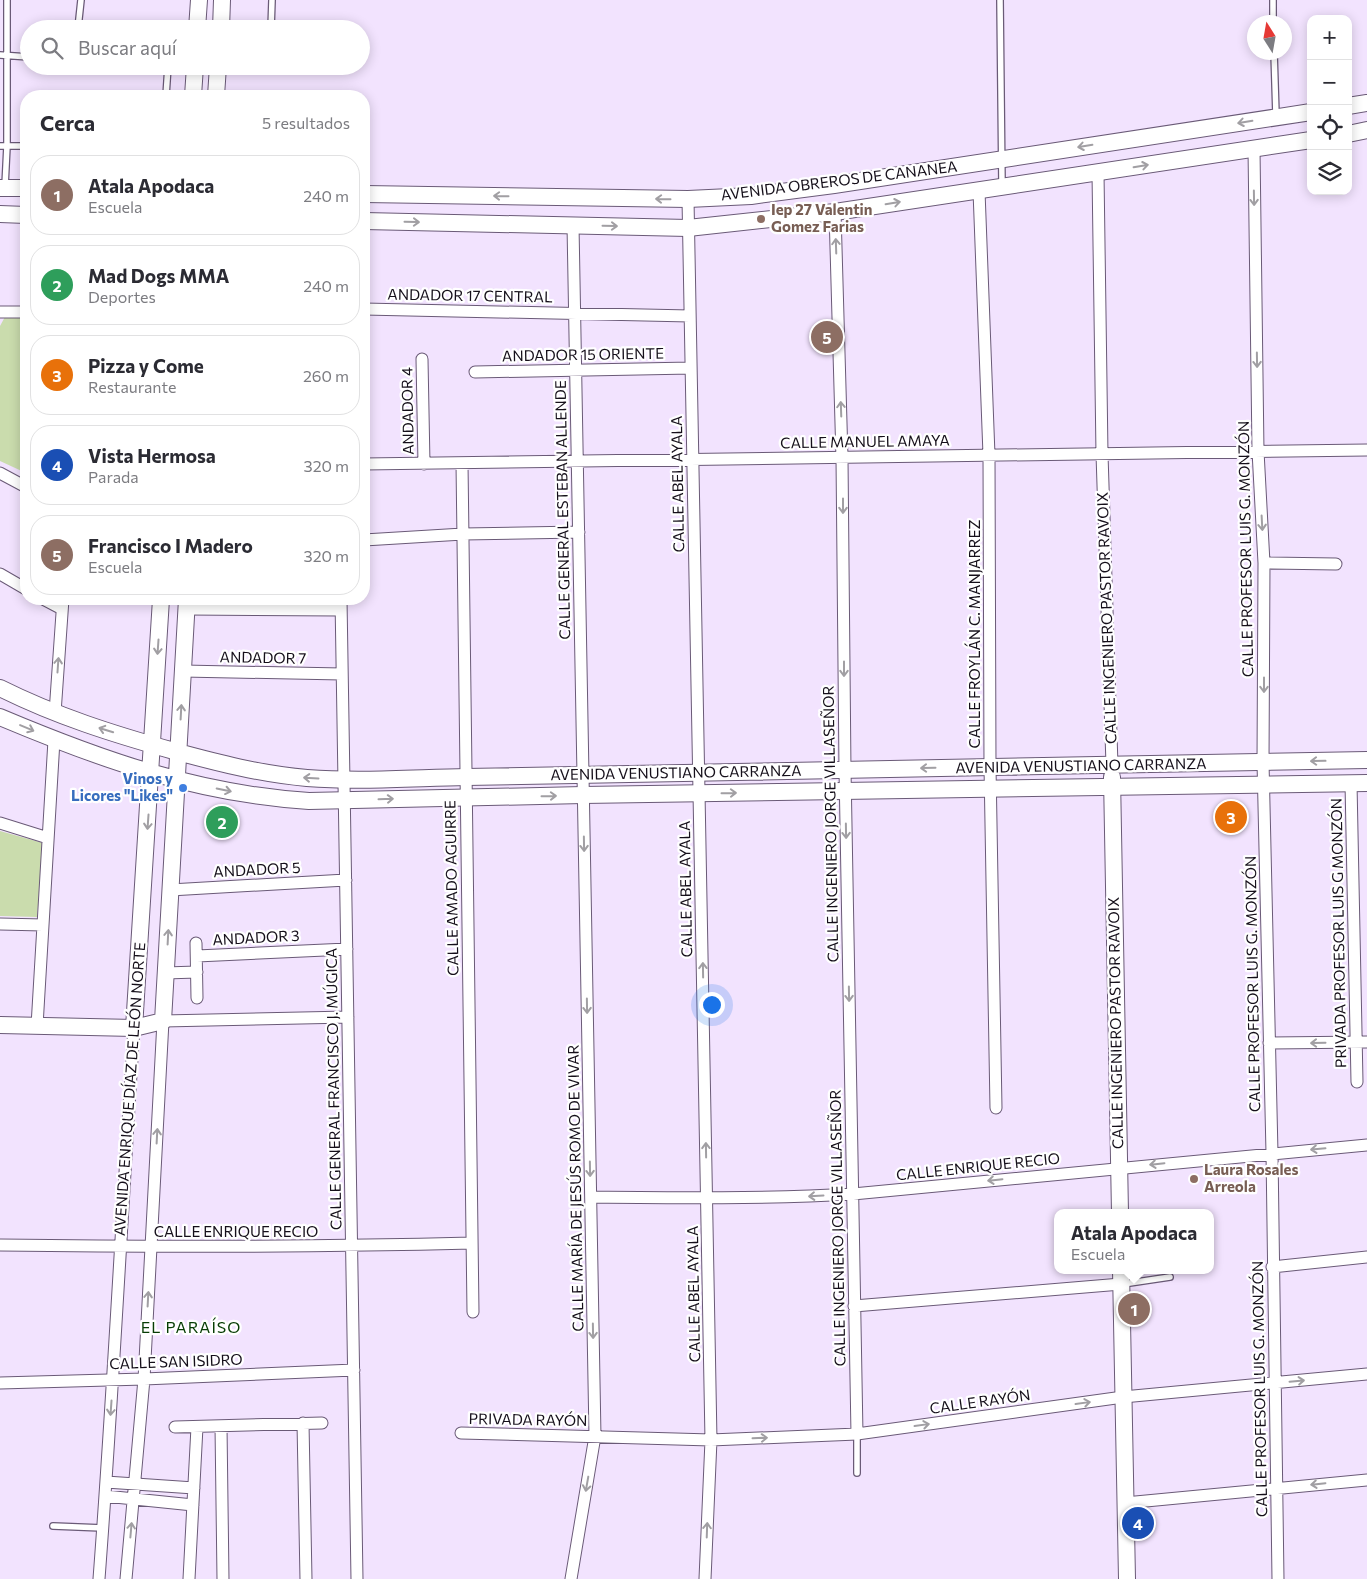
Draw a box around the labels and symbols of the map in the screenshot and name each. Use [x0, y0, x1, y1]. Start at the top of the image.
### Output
north arrow [1247, 15, 1292, 60]
one-way arrow [1238, 117, 1254, 127]
one-way arrow [1077, 142, 1093, 152]
street label: AVENIDA OBREROS DE CANANEA [720, 157, 958, 203]
one-way arrow [1132, 161, 1148, 171]
one-way arrow [1250, 189, 1259, 205]
one-way arrow [493, 191, 510, 201]
one-way arrow [656, 194, 672, 204]
one-way arrow [885, 198, 901, 208]
place label: Iep 27 Valentin Gomez Farias [771, 200, 872, 235]
marker: Iep 27 Valentin Gomez Farias [755, 213, 767, 225]
one-way arrow [404, 217, 420, 227]
one-way arrow [602, 221, 618, 231]
one-way arrow [831, 239, 841, 255]
street label: ANDADOR 17 CENTRAL [387, 285, 553, 305]
pin: 5 [811, 318, 843, 356]
street label: ANDADOR 15 ORIENTE [502, 344, 664, 364]
one-way arrow [1252, 352, 1262, 368]
street label: ANDADOR 4 [397, 367, 417, 455]
street label: CALLE GENERAL ESTEBAN ALLENDE [551, 380, 573, 640]
one-way arrow [836, 401, 846, 418]
street label: CALLE ABEL AYALA [667, 415, 687, 553]
street label: CALLE PROFESOR LUIS G. MONZÓN [1233, 421, 1256, 677]
street label: CALLE MANUEL AMAYA [780, 431, 950, 451]
street label: CALLE INGENIERO PASTOR RAVOIX [1093, 492, 1119, 744]
one-way arrow [838, 498, 848, 514]
one-way arrow [1258, 514, 1267, 530]
street label: CALLE FROYLÁN C. MANJARREZ [964, 519, 983, 749]
one-way arrow [154, 639, 163, 655]
street label: ANDADOR 7 [219, 647, 307, 667]
one-way arrow [54, 657, 63, 673]
one-way arrow [839, 660, 849, 677]
one-way arrow [1259, 676, 1269, 693]
street label: CALLE INGENIERO JORGE VILLASEÑOR [819, 685, 841, 963]
one-way arrow [176, 704, 185, 720]
one-way arrow [19, 724, 34, 734]
one-way arrow [98, 725, 114, 735]
street label: AVENIDA VENUSTIANO CARRANZA [955, 754, 1207, 776]
one-way arrow [1311, 756, 1327, 766]
street label: AVENIDA VENUSTIANO CARRANZA [550, 761, 802, 783]
one-way arrow [921, 764, 937, 773]
place label: Vinos y Licores "Likes" [71, 769, 174, 804]
one-way arrow [303, 773, 319, 782]
marker: Vinos y Licores "Likes" [177, 782, 189, 794]
one-way arrow [216, 786, 232, 796]
one-way arrow [720, 788, 736, 798]
one-way arrow [540, 791, 556, 800]
one-way arrow [378, 795, 394, 804]
pin: 3 [1215, 798, 1247, 836]
street label: PRIVADA PROFESOR LUIS G MONZÓN [1326, 798, 1349, 1068]
street label: CALLE AMADO AGUIRRE [440, 800, 462, 976]
pin: 2 [206, 803, 238, 841]
one-way arrow [143, 814, 152, 830]
street label: CALLE ABEL AYALA [675, 820, 695, 958]
one-way arrow [841, 823, 851, 839]
one-way arrow [579, 835, 589, 851]
street label: CALLE PROFESOR LUIS G. MONZÓN [1240, 856, 1263, 1112]
street label: ANDADOR 5 [213, 858, 301, 880]
street label: CALLE INGENIERO PASTOR RAVOIX [1104, 897, 1126, 1149]
street label: ANDADOR 3 [212, 926, 300, 948]
one-way arrow [163, 929, 172, 945]
street label: AVENIDA ENRIQUE DÍAZ DE LEÓN NORTE [109, 941, 148, 1236]
street label: CALLE GENERAL FRANCISCO J. MÚGICA [321, 948, 344, 1230]
one-way arrow [698, 962, 707, 978]
one-way arrow [844, 985, 854, 1001]
your location [699, 992, 725, 1018]
one-way arrow [582, 998, 592, 1014]
one-way arrow [1311, 1038, 1327, 1047]
street label: CALLE MARÍA DE JESÚS ROMO DE VIVAR [562, 1044, 587, 1332]
street label: CALLE INGENIERO JORGE VILLASEÑOR [826, 1089, 848, 1367]
one-way arrow [152, 1129, 161, 1145]
one-way arrow [701, 1142, 711, 1158]
one-way arrow [1311, 1144, 1327, 1154]
street label: CALLE ENRIQUE RECIO [895, 1148, 1061, 1184]
one-way arrow [585, 1160, 595, 1176]
one-way arrow [1149, 1160, 1165, 1169]
place label: Laura Rosales Arreola [1204, 1160, 1299, 1195]
marker: Laura Rosales Arreola [1188, 1173, 1200, 1185]
one-way arrow [987, 1175, 1003, 1185]
one-way arrow [808, 1192, 824, 1201]
street label: CALLE ENRIQUE RECIO [154, 1222, 318, 1240]
street label: CALLE ABEL AYALA [683, 1225, 703, 1363]
street label: CALLE PROFESOR LUIS G. MONZÓN [1247, 1261, 1270, 1517]
pin: 1 [1118, 1290, 1150, 1328]
one-way arrow [144, 1291, 153, 1307]
district label: EL PARAÍSO [141, 1317, 241, 1336]
one-way arrow [588, 1322, 598, 1339]
street label: CALLE SAN ISIDRO [109, 1350, 243, 1372]
one-way arrow [1288, 1376, 1304, 1386]
street label: CALLE RAYÓN [928, 1384, 1031, 1417]
one-way arrow [1074, 1398, 1090, 1408]
one-way arrow [107, 1400, 116, 1416]
street label: PRIVADA RAYÓN [468, 1408, 588, 1429]
one-way arrow [913, 1420, 929, 1430]
one-way arrow [752, 1433, 768, 1442]
one-way arrow [581, 1475, 591, 1491]
one-way arrow [1311, 1479, 1327, 1489]
pin: 4 [1122, 1504, 1154, 1542]
one-way arrow [126, 1523, 135, 1539]
one-way arrow [703, 1523, 712, 1539]

